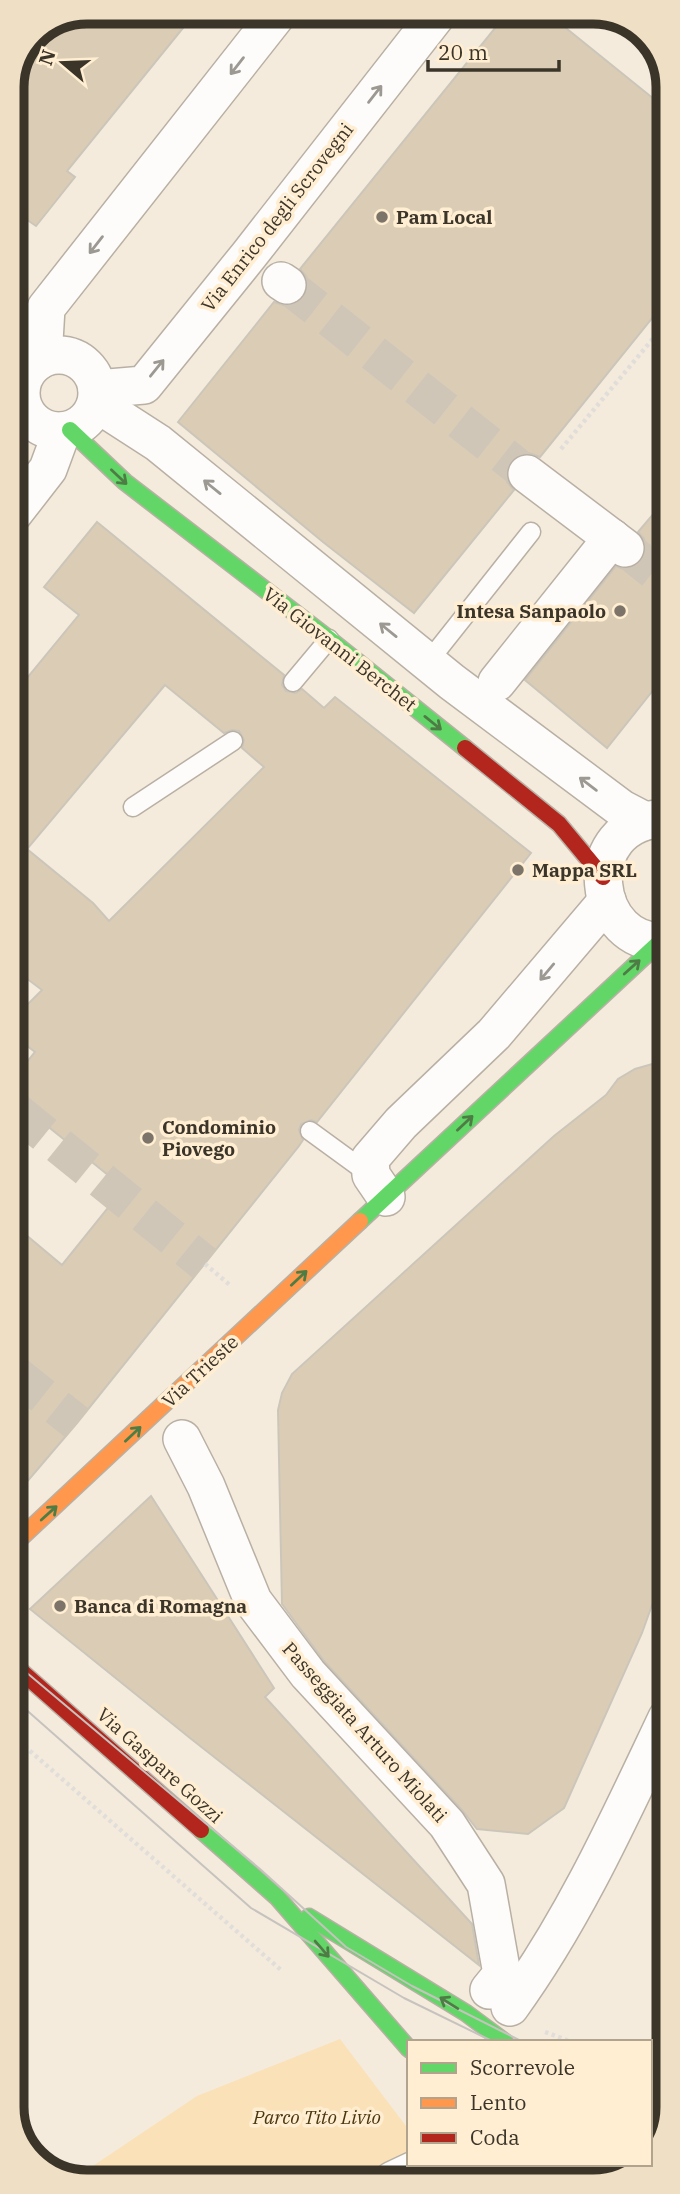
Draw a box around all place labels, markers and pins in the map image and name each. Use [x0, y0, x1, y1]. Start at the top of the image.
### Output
place label: Pam Local [396, 205, 493, 229]
marker: Pam Local [374, 209, 390, 225]
place label: Intesa Sanpaolo [457, 599, 606, 623]
marker: Intesa Sanpaolo [612, 603, 628, 619]
place label: Mappa SRL [532, 858, 637, 882]
marker: Mappa SRL [510, 862, 526, 878]
place label: Condominio Piovego [162, 1115, 276, 1161]
marker: Condominio Piovego [140, 1130, 156, 1146]
place label: Banca di Romagna [74, 1594, 247, 1618]
marker: Banca di Romagna [52, 1598, 68, 1614]

